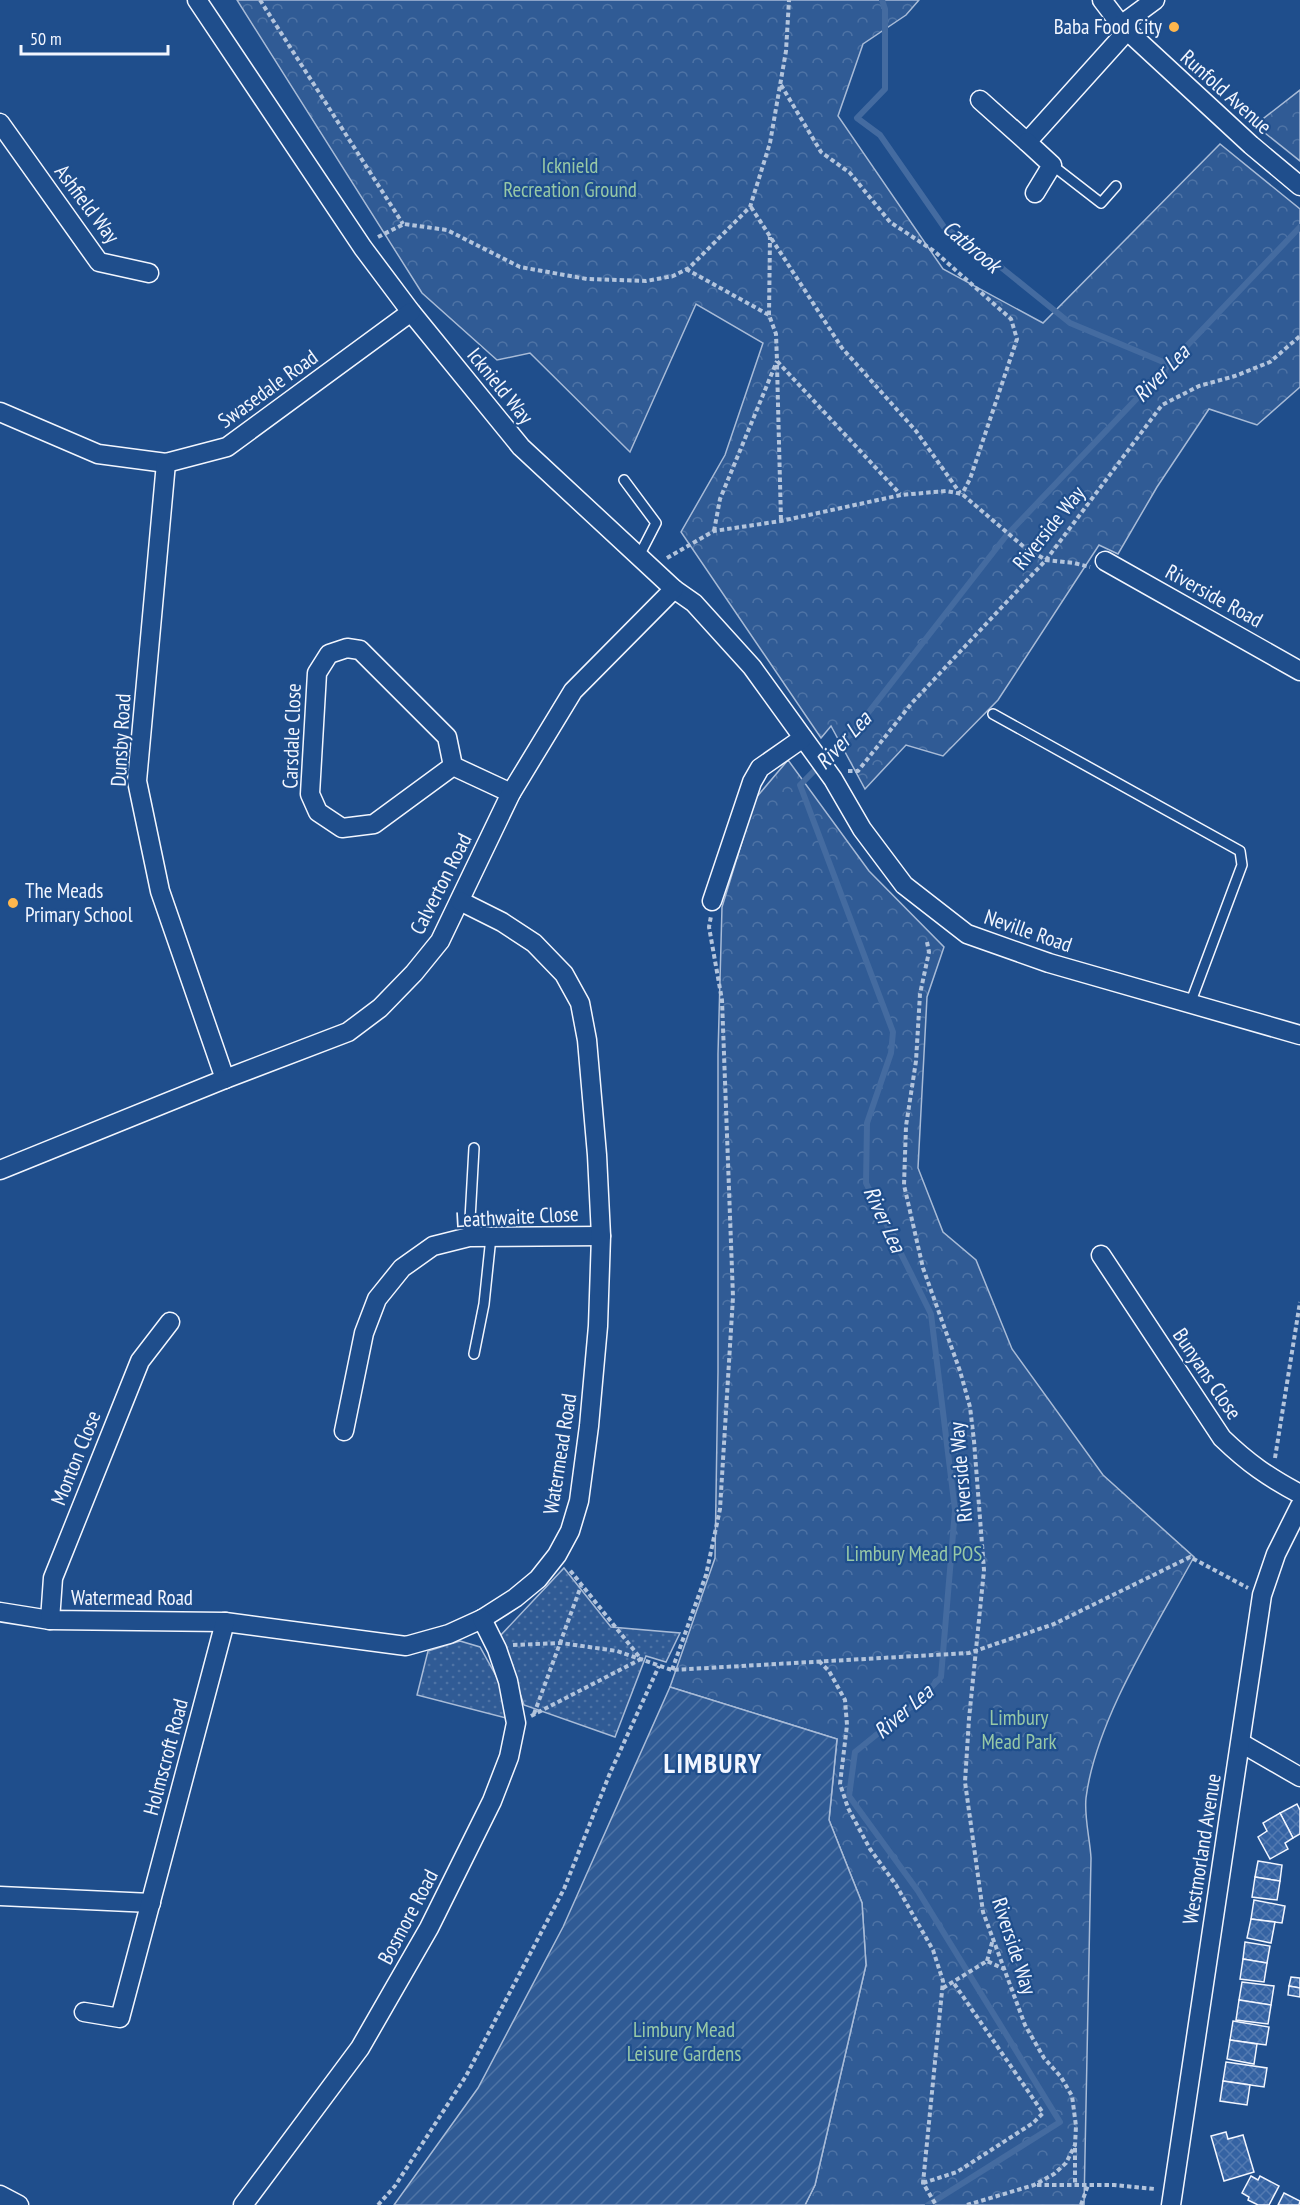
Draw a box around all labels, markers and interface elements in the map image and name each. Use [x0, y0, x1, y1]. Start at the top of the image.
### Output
place label: Baba Food City [1054, 13, 1162, 40]
scale bar [21, 18, 168, 56]
marker: Baba Food City [1167, 20, 1181, 34]
text: 50 m [30, 27, 62, 50]
street label: Runfold Avenue [1175, 44, 1278, 140]
park label: Icknield Recreation Ground [503, 152, 637, 203]
street label: Ashfield Way [49, 159, 126, 249]
water label: Catbrook [937, 213, 1009, 280]
water label: River Lea [1127, 337, 1196, 408]
street label: Icknield Way [461, 342, 540, 430]
street label: Swasedale Road [212, 343, 323, 434]
street label: Riverside Way [1007, 480, 1091, 575]
street label: Riverside Road [1161, 558, 1268, 633]
street label: Carsdale Close [276, 683, 307, 789]
street label: Dunsby Road [105, 693, 136, 787]
water label: River Lea [809, 704, 878, 775]
street label: Calverton Road [404, 829, 478, 939]
place label: The Meads Primary School [25, 877, 133, 928]
marker: The Meads Primary School [6, 896, 20, 910]
street label: Neville Road [981, 903, 1076, 958]
water label: River Lea [858, 1181, 913, 1258]
street label: Leathwaite Close [455, 1200, 579, 1233]
street label: Bunyans Close [1167, 1323, 1248, 1425]
street label: Watermead Road [537, 1392, 582, 1516]
street label: Monton Close [44, 1407, 107, 1509]
street label: Riverside Way [943, 1421, 978, 1523]
park label: Limbury Mead POS [846, 1540, 982, 1567]
street label: Watermead Road [71, 1584, 193, 1611]
water label: River Lea [868, 1677, 939, 1744]
street label: Holmscroft Road [137, 1696, 194, 1818]
park label: Limbury Mead Park [981, 1704, 1057, 1755]
district label: LIMBURY [663, 1746, 763, 1780]
street label: Westmorland Avenue [1176, 1772, 1227, 1926]
street label: Bosmore Road [371, 1865, 444, 1969]
street label: Riverside Way [986, 1894, 1043, 1998]
park label: Limbury Mead Leisure Gardens [627, 2016, 741, 2067]

